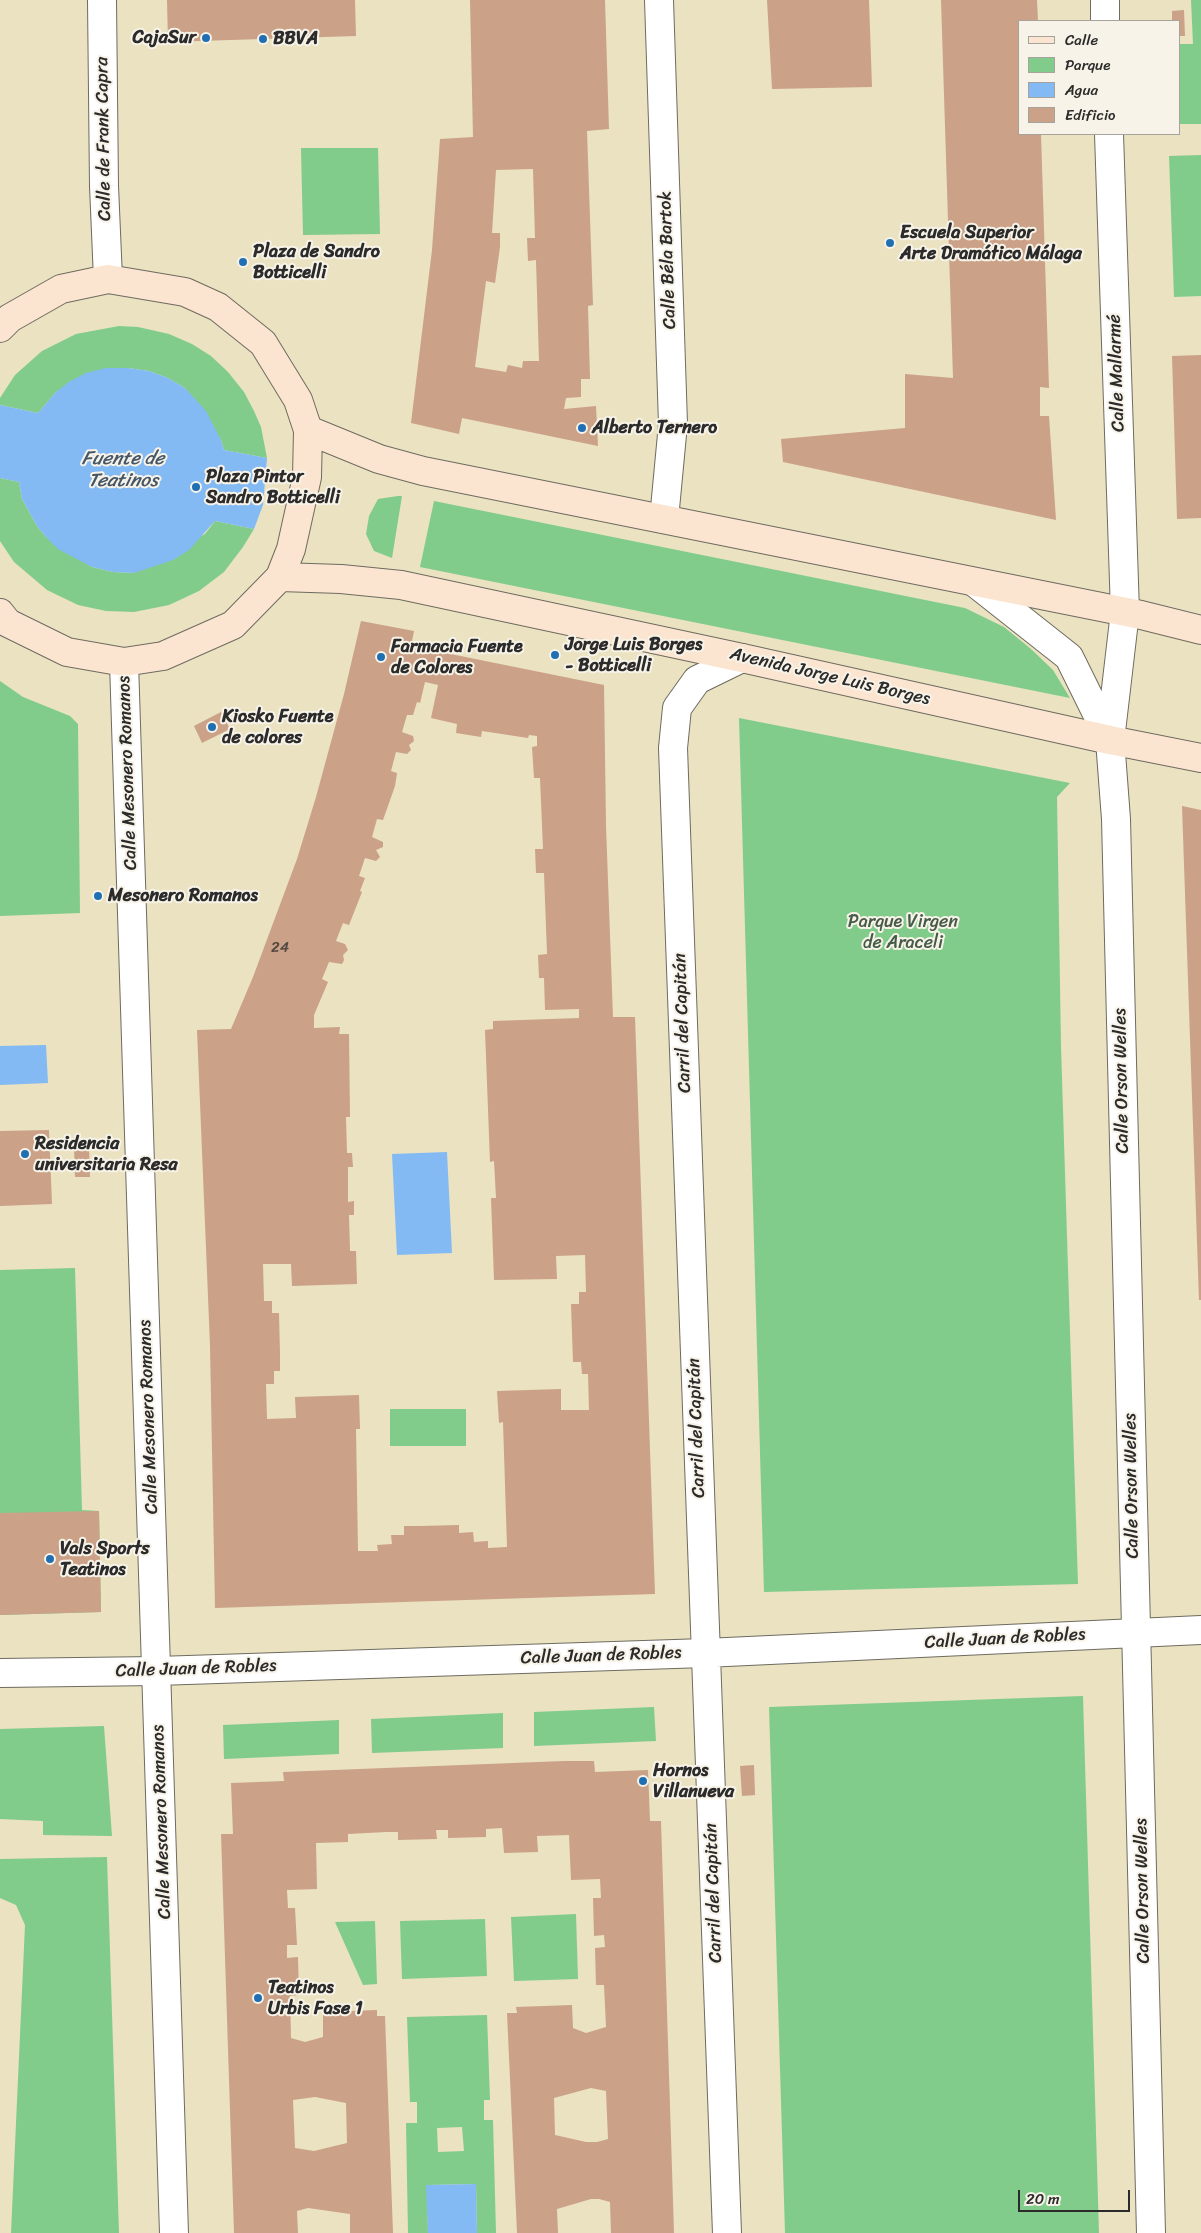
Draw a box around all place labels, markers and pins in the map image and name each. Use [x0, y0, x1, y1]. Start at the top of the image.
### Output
place label: CajaSur [133, 27, 196, 49]
place label: BBVA [273, 28, 318, 50]
marker: CajaSur [200, 32, 212, 44]
marker: BBVA [257, 33, 269, 45]
place label: Escuela Superior Arte Dramático Málaga [900, 222, 1082, 264]
marker: Escuela Superior Arte Dramático Málaga [884, 237, 896, 249]
place label: Plaza de Sandro Botticelli [253, 241, 380, 284]
marker: Plaza de Sandro Botticelli [237, 256, 249, 268]
place label: Alberto Ternero [592, 417, 717, 439]
marker: Alberto Ternero [576, 422, 588, 434]
place label: Plaza Pintor Sandro Botticelli [206, 466, 340, 508]
marker: Plaza Pintor Sandro Botticelli [190, 481, 202, 493]
place label: Jorge Luis Borges - Botticelli [565, 634, 702, 676]
place label: Farmacia Fuente de Colores [391, 636, 523, 679]
marker: Jorge Luis Borges - Botticelli [549, 649, 561, 661]
marker: Farmacia Fuente de Colores [375, 651, 387, 663]
place label: Kiosko Fuente de colores [222, 706, 333, 749]
marker: Kiosko Fuente de colores [206, 721, 218, 733]
place label: Mesonero Romanos [108, 885, 258, 907]
marker: Mesonero Romanos [92, 890, 104, 902]
place label: Residencia universitaria Resa [35, 1133, 177, 1176]
marker: Residencia universitaria Resa [19, 1148, 31, 1160]
place label: Vals Sports Teatinos [60, 1538, 149, 1580]
marker: Vals Sports Teatinos [44, 1553, 56, 1565]
place label: Hornos Villanueva [653, 1760, 734, 1802]
marker: Hornos Villanueva [637, 1775, 649, 1787]
place label: Teatinos Urbis Fase 1 [268, 1977, 363, 2020]
marker: Teatinos Urbis Fase 1 [252, 1992, 264, 2004]

